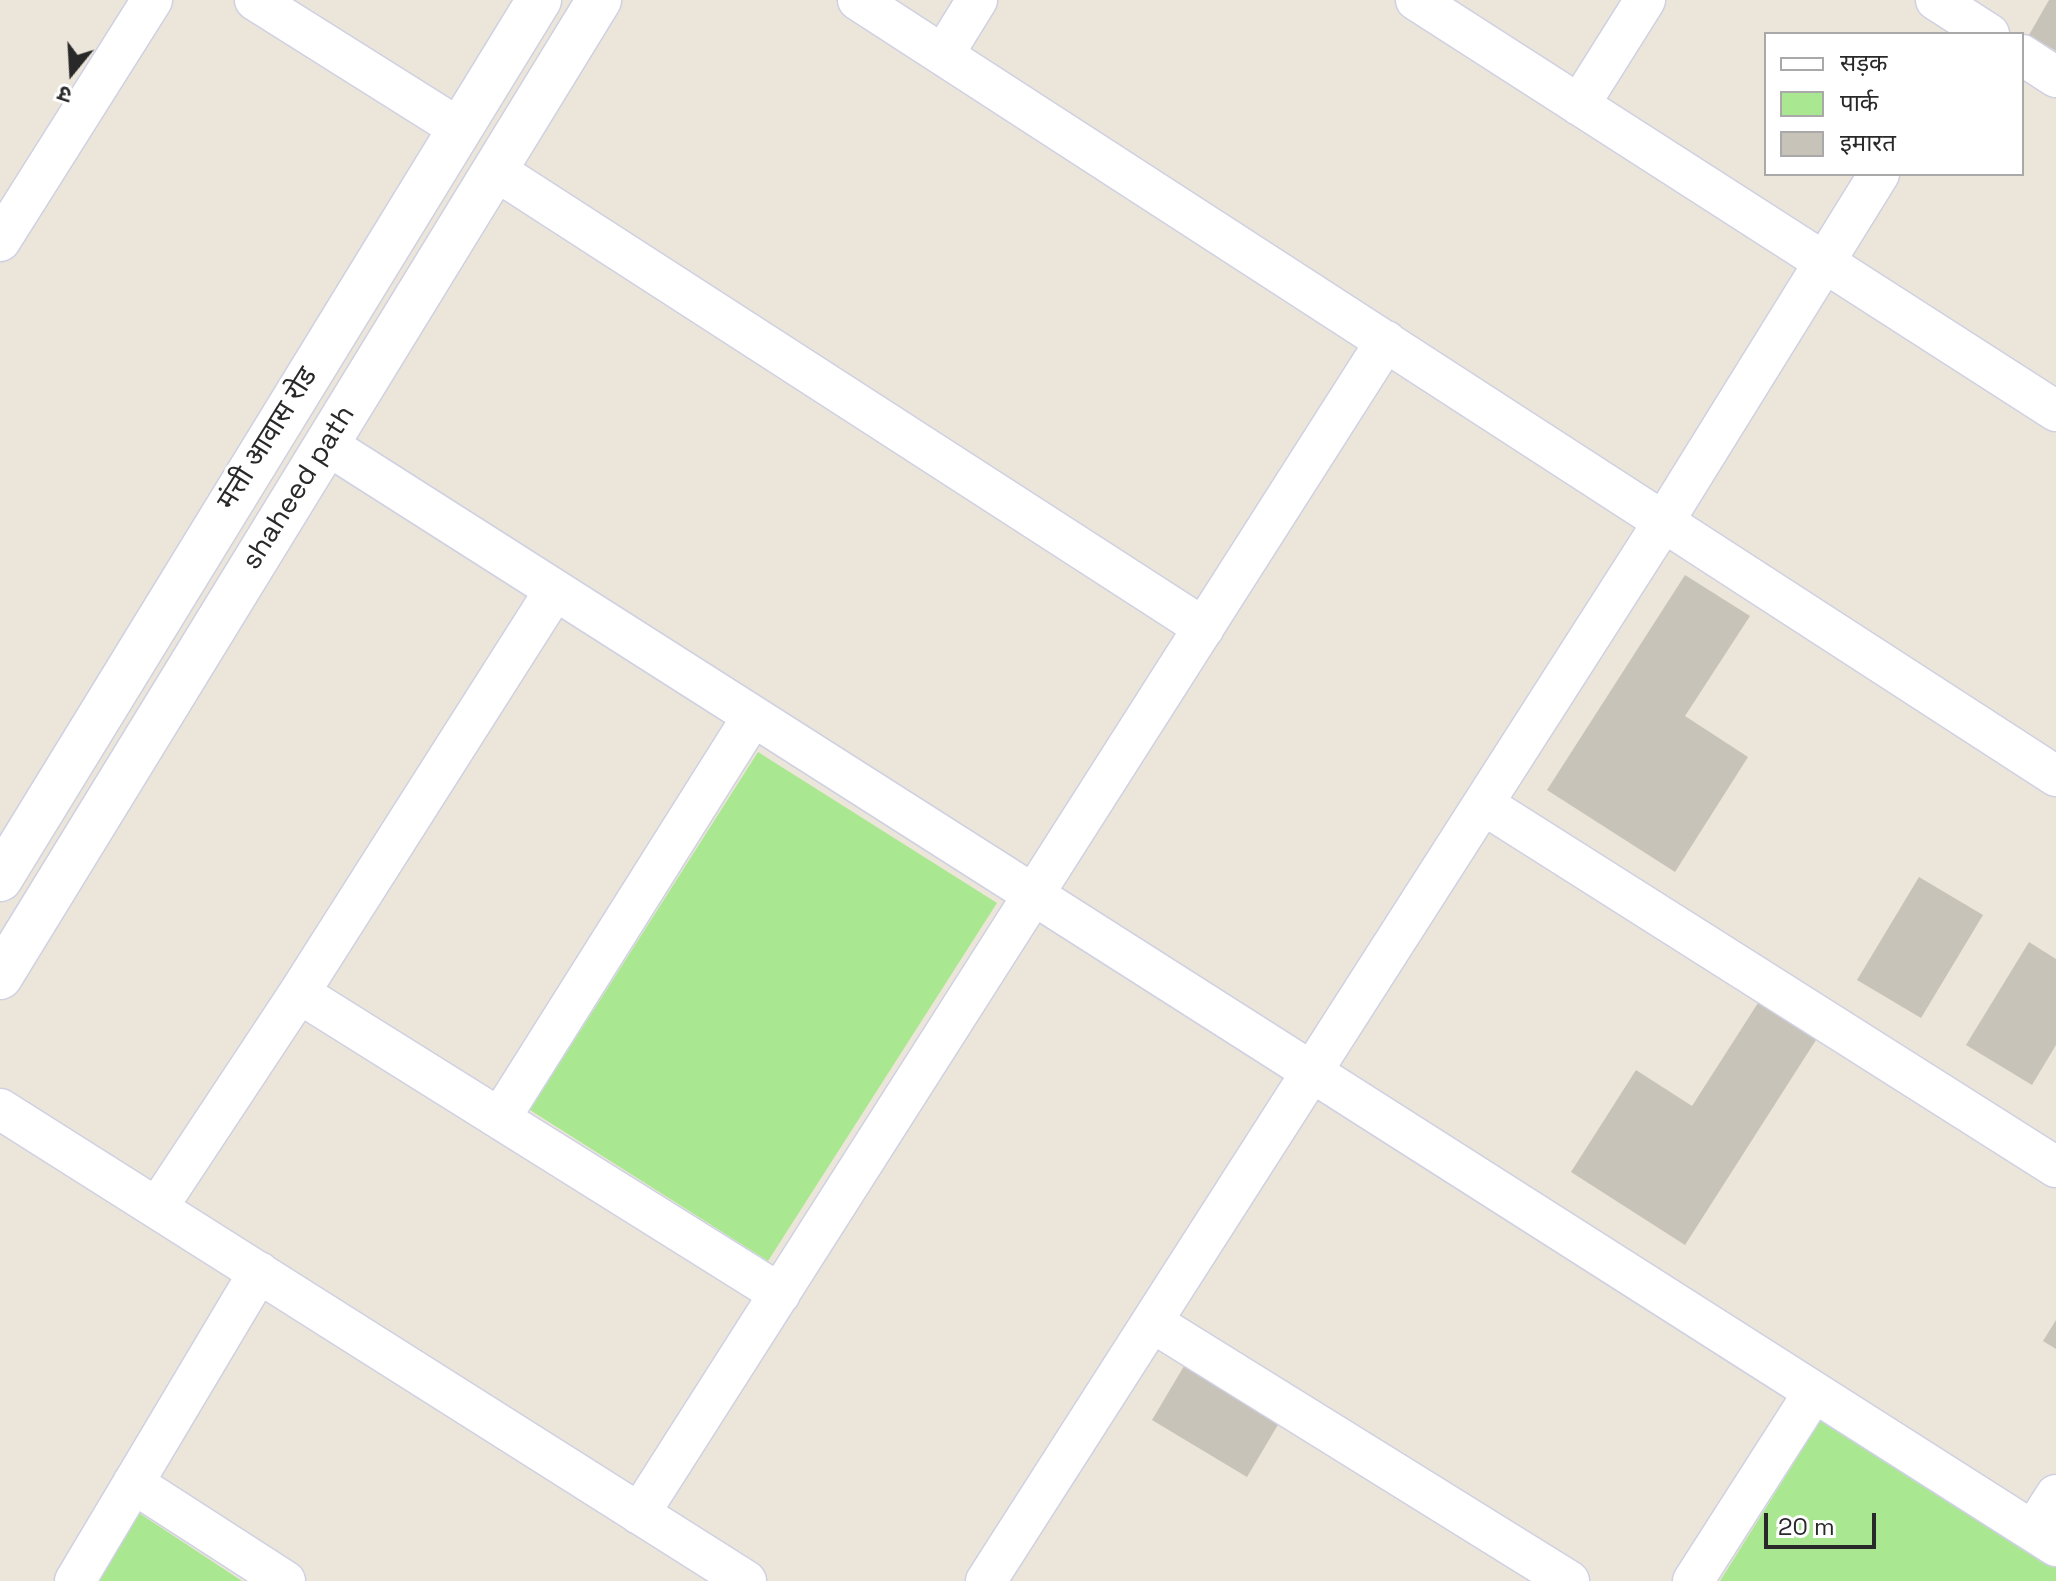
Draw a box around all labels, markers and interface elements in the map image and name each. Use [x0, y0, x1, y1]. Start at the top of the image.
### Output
north arrow [32, 32, 112, 112]
legend [1764, 32, 2024, 176]
text: सड़क [1840, 47, 1888, 78]
text: उ [54, 80, 75, 110]
text: पार्क [1840, 87, 1878, 118]
text: इमारत [1840, 127, 1896, 158]
street label: मंत्ती आवास रोड [211, 361, 325, 517]
street label: shaheed path [235, 400, 363, 576]
scale bar [1768, 1497, 1880, 1547]
text: 20 m [1778, 1511, 1835, 1542]

